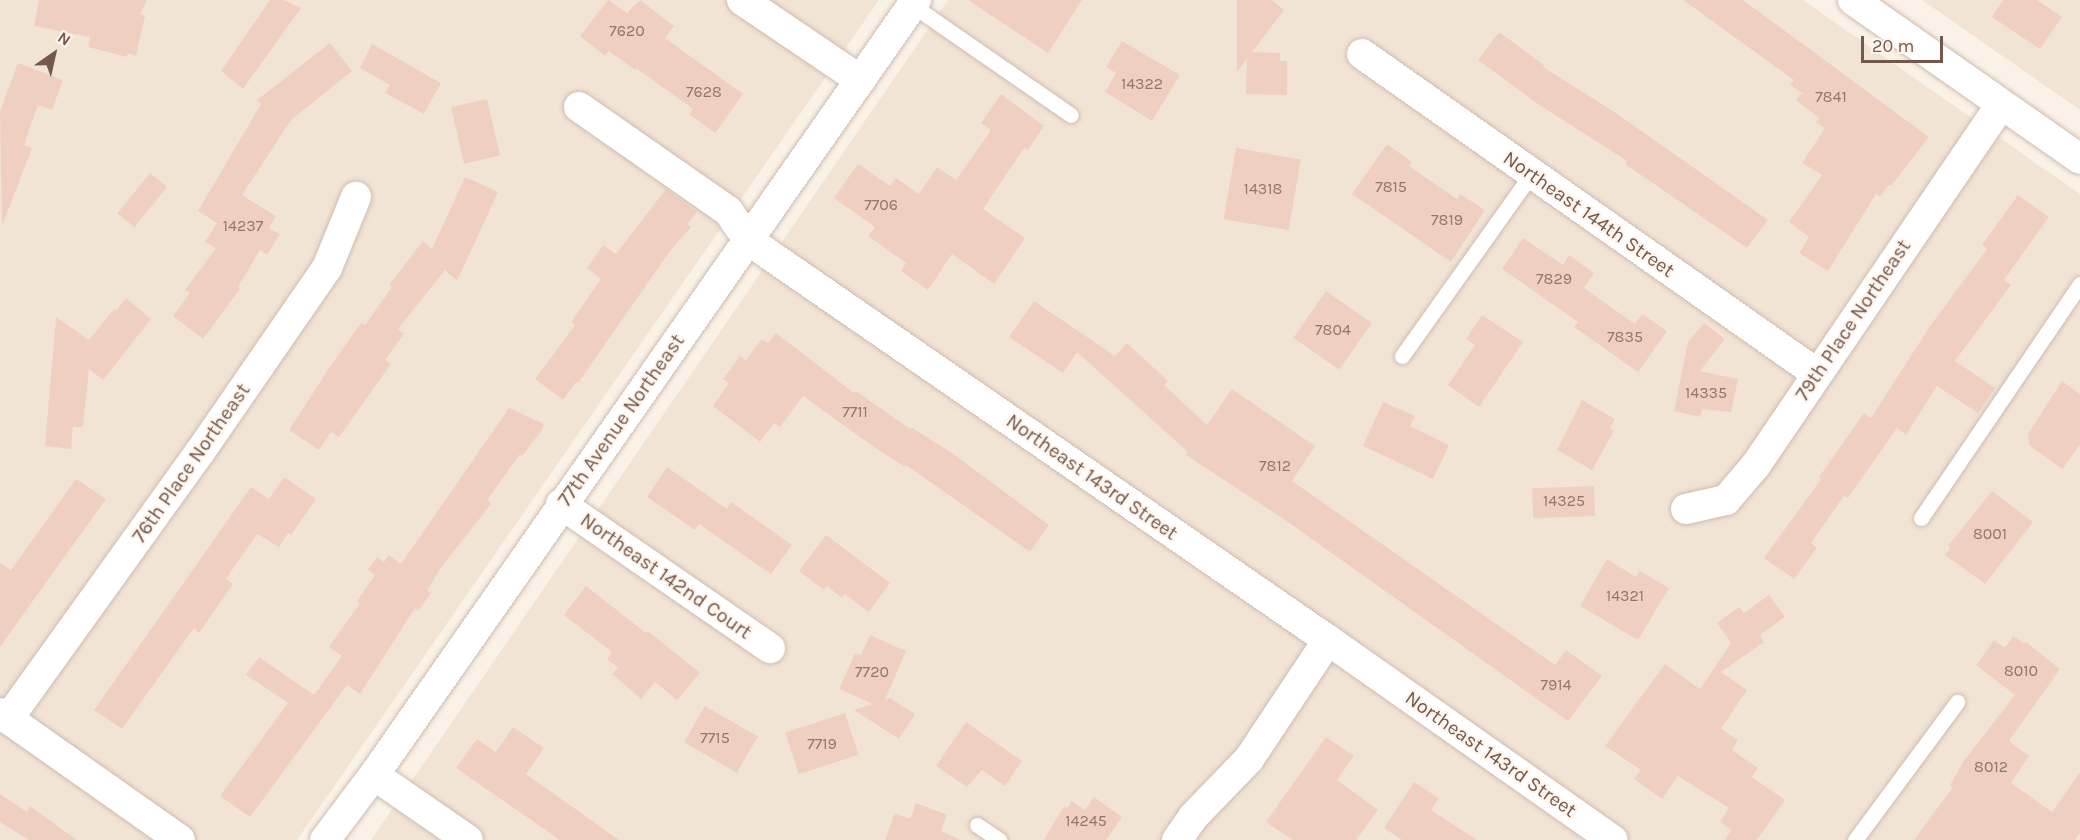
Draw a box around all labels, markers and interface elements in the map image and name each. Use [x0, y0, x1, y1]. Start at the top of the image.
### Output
house number: 7620 [609, 21, 645, 41]
north arrow [24, 24, 84, 84]
scale bar [1864, 24, 1946, 62]
text: N [54, 28, 74, 50]
text: 20 m [1872, 35, 1914, 57]
house number: 14322 [1121, 74, 1163, 94]
house number: 7628 [686, 82, 722, 102]
house number: 7841 [1815, 87, 1847, 107]
street label: Northeast 144th Street [1499, 146, 1679, 282]
house number: 7815 [1375, 177, 1407, 197]
house number: 14318 [1244, 179, 1282, 199]
house number: 7706 [864, 195, 898, 215]
house number: 7819 [1431, 210, 1463, 230]
house number: 14237 [223, 216, 263, 236]
street label: 79th Place Northeast [1790, 235, 1916, 405]
house number: 7829 [1536, 269, 1572, 289]
house number: 7804 [1315, 320, 1351, 340]
house number: 7835 [1607, 327, 1643, 347]
street label: 77th Avenue Northeast [553, 329, 689, 511]
street label: 76th Place Northeast [127, 379, 255, 547]
house number: 14335 [1685, 383, 1727, 403]
house number: 7711 [842, 402, 868, 422]
street label: Northeast 143rd Street [1002, 409, 1182, 545]
house number: 7812 [1259, 456, 1291, 476]
house number: 14325 [1543, 491, 1585, 511]
street label: Northeast 142nd Court [576, 508, 756, 644]
house number: 8001 [1973, 524, 2007, 544]
house number: 14321 [1606, 586, 1644, 606]
house number: 8010 [2004, 661, 2038, 681]
house number: 7720 [855, 662, 889, 682]
house number: 7914 [1540, 675, 1572, 695]
street label: Northeast 143rd Street [1401, 686, 1581, 822]
house number: 7715 [700, 728, 730, 748]
house number: 7719 [807, 734, 837, 754]
house number: 8012 [1974, 757, 2008, 777]
house number: 14245 [1065, 811, 1107, 831]

